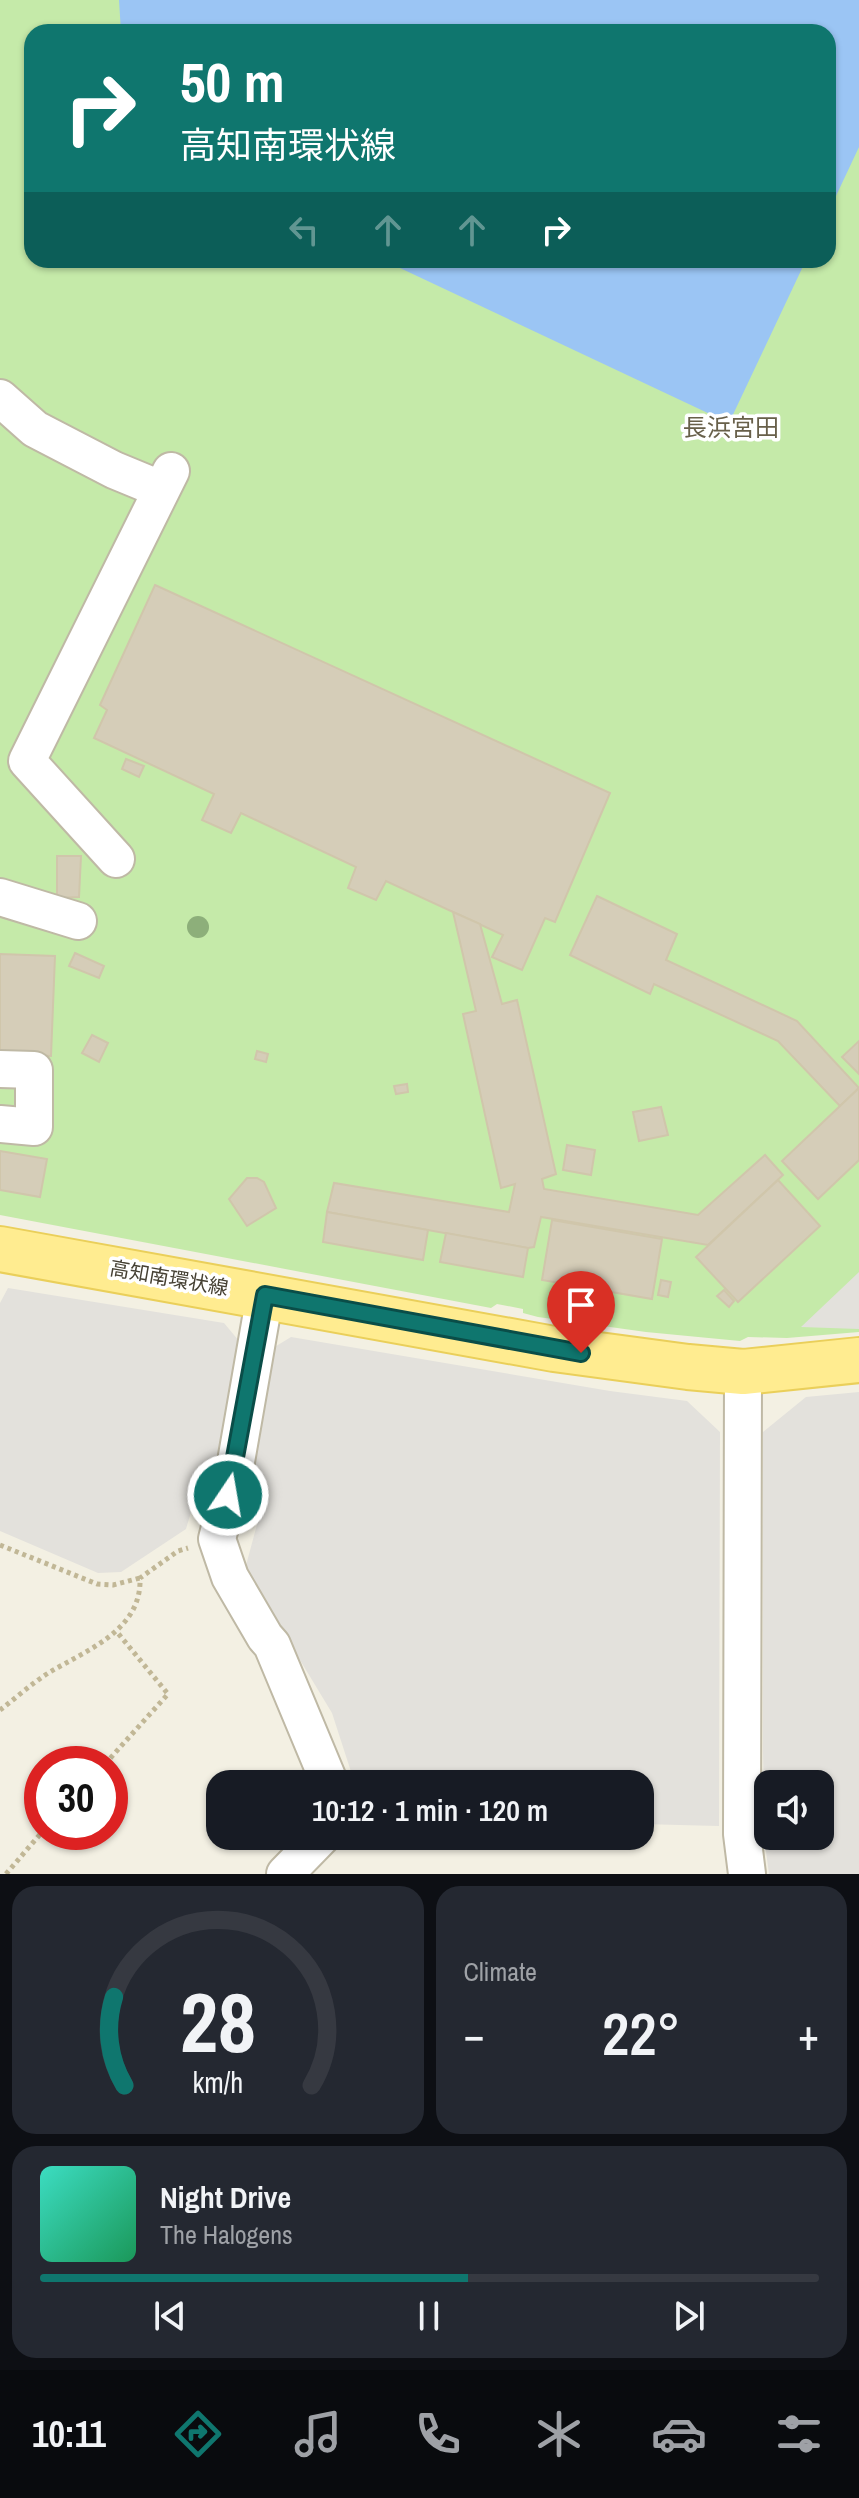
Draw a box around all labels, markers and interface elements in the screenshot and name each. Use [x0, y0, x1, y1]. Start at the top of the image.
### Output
text: 50 m [180, 44, 285, 119]
icon: right [48, 56, 152, 160]
text: 高知南環状線 [180, 121, 396, 169]
icon: left [282, 208, 326, 252]
icon: ahead [366, 208, 410, 252]
icon: ahead [450, 208, 494, 252]
icon: right [534, 208, 578, 252]
district label: 長浜宮田 [683, 411, 779, 443]
street label: 高知南環状線 [108, 1254, 231, 1301]
pin [547, 1271, 615, 1353]
icon: arrive [559, 1283, 603, 1327]
position arrow [186, 1453, 270, 1537]
speed limit sign: 30 [24, 1746, 128, 1850]
map controls [754, 1770, 834, 1850]
button: sound [754, 1770, 834, 1850]
text: 10:12 · 1 min · 120 m [312, 1790, 548, 1830]
text: Climate [464, 1954, 537, 1989]
text: 28 [180, 1966, 256, 2078]
text: 22° [602, 1993, 681, 2074]
text: − [464, 2004, 485, 2064]
text: + [798, 2004, 819, 2064]
text: km/h [192, 2063, 243, 2102]
text: Night Drive [160, 2177, 291, 2217]
text: The Halogens [160, 2217, 293, 2252]
icon: previous [148, 2294, 192, 2338]
icon: pause [407, 2294, 451, 2338]
icon: next [667, 2294, 711, 2338]
icon: directions [170, 2406, 226, 2462]
icon: music [290, 2406, 346, 2462]
icon: phone [410, 2406, 466, 2462]
icon: climate [531, 2406, 587, 2462]
icon: car [651, 2406, 707, 2462]
icon: filters [771, 2406, 827, 2462]
text: 10:11 [32, 2410, 106, 2458]

